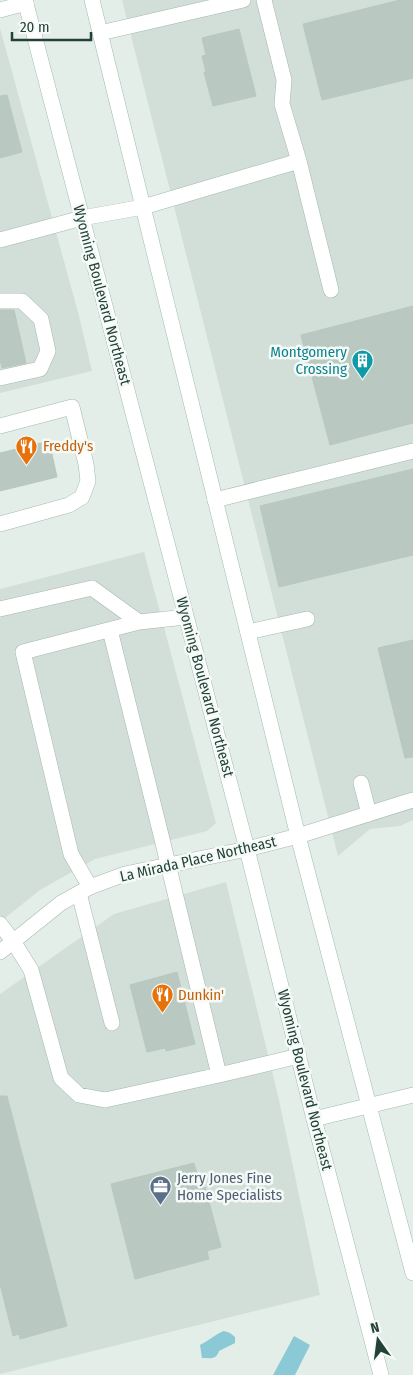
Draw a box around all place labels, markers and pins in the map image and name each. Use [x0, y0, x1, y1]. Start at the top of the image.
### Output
place label: Montgomery Crossing [270, 343, 347, 378]
building icon: Montgomery Crossing [351, 349, 375, 380]
restaurant icon: Freddy's [15, 434, 39, 465]
place label: Freddy's [43, 437, 93, 455]
restaurant icon: Dunkin' [150, 983, 174, 1014]
place label: Dunkin' [178, 986, 224, 1004]
place label: Jerry Jones Fine Home Specialists [177, 1169, 282, 1204]
office icon: Jerry Jones Fine Home Specialists [149, 1175, 173, 1206]

